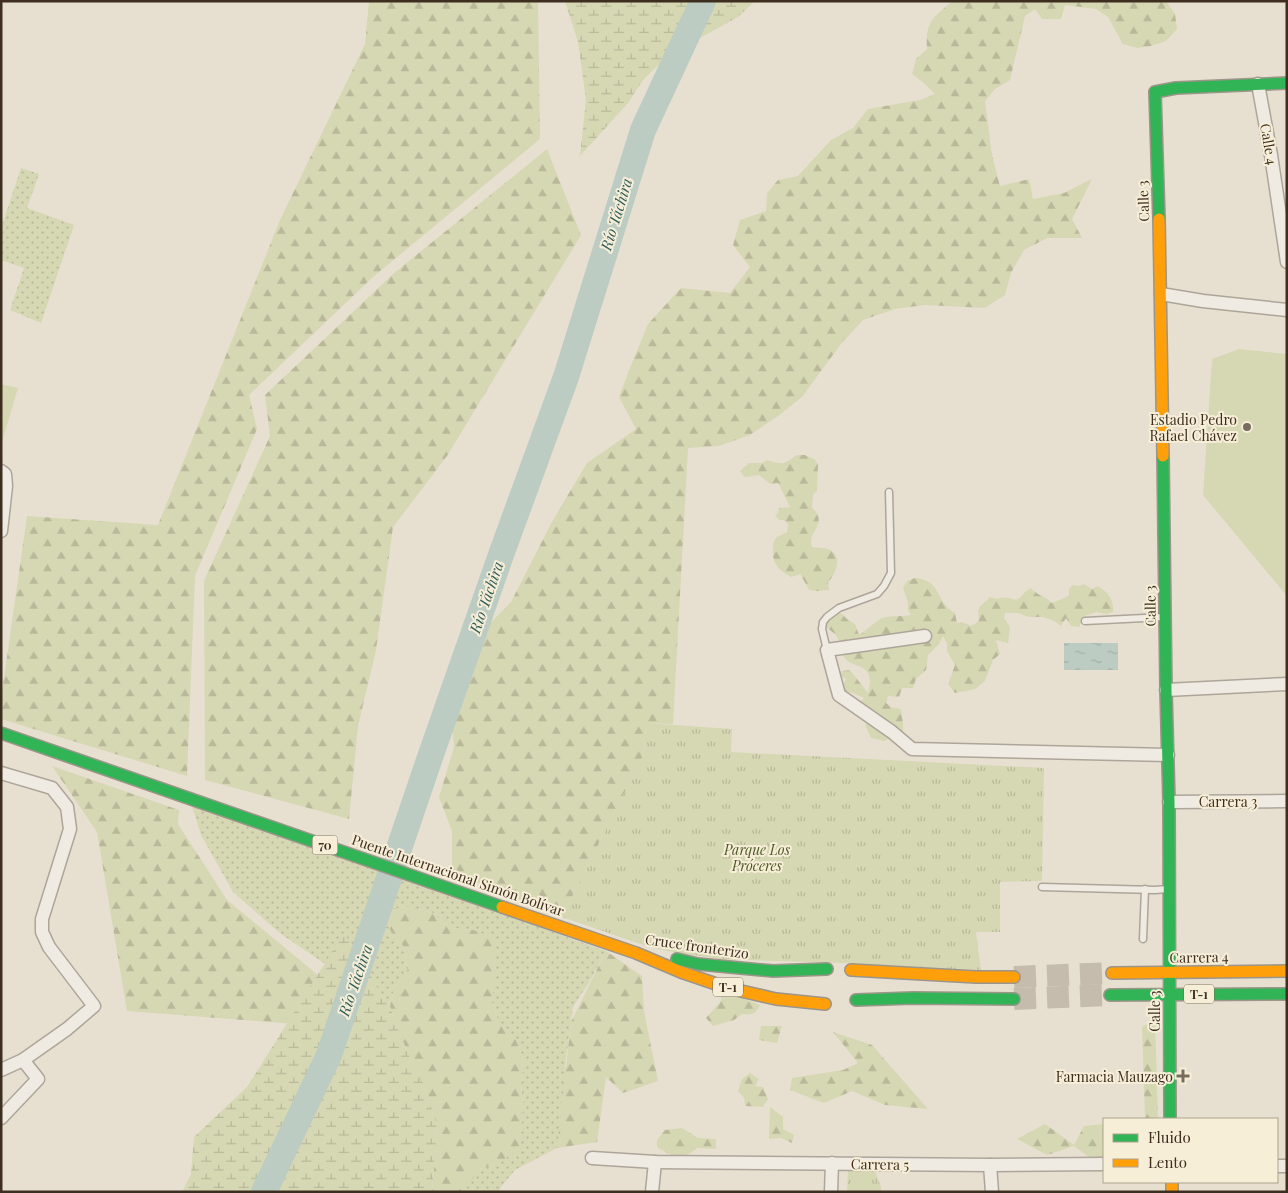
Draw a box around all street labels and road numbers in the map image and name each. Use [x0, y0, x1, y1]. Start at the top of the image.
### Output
street label: Calle 4 [1256, 122, 1282, 166]
street label: Calle 3 [1133, 180, 1153, 222]
street label: Calle 3 [1140, 585, 1160, 627]
street label: Carrera 3 [1199, 792, 1257, 811]
street label: Puente Internacional Simón Bolívar [349, 830, 567, 921]
road number: 70 [312, 836, 338, 854]
street label: Cruce fronterizo [644, 929, 750, 963]
street label: Carrera 4 [1169, 947, 1229, 967]
road number: T-1 [713, 978, 743, 996]
road number: T-1 [1184, 984, 1214, 1004]
street label: Calle 3 [1145, 990, 1164, 1032]
street label: Carrera 5 [851, 1154, 909, 1174]

